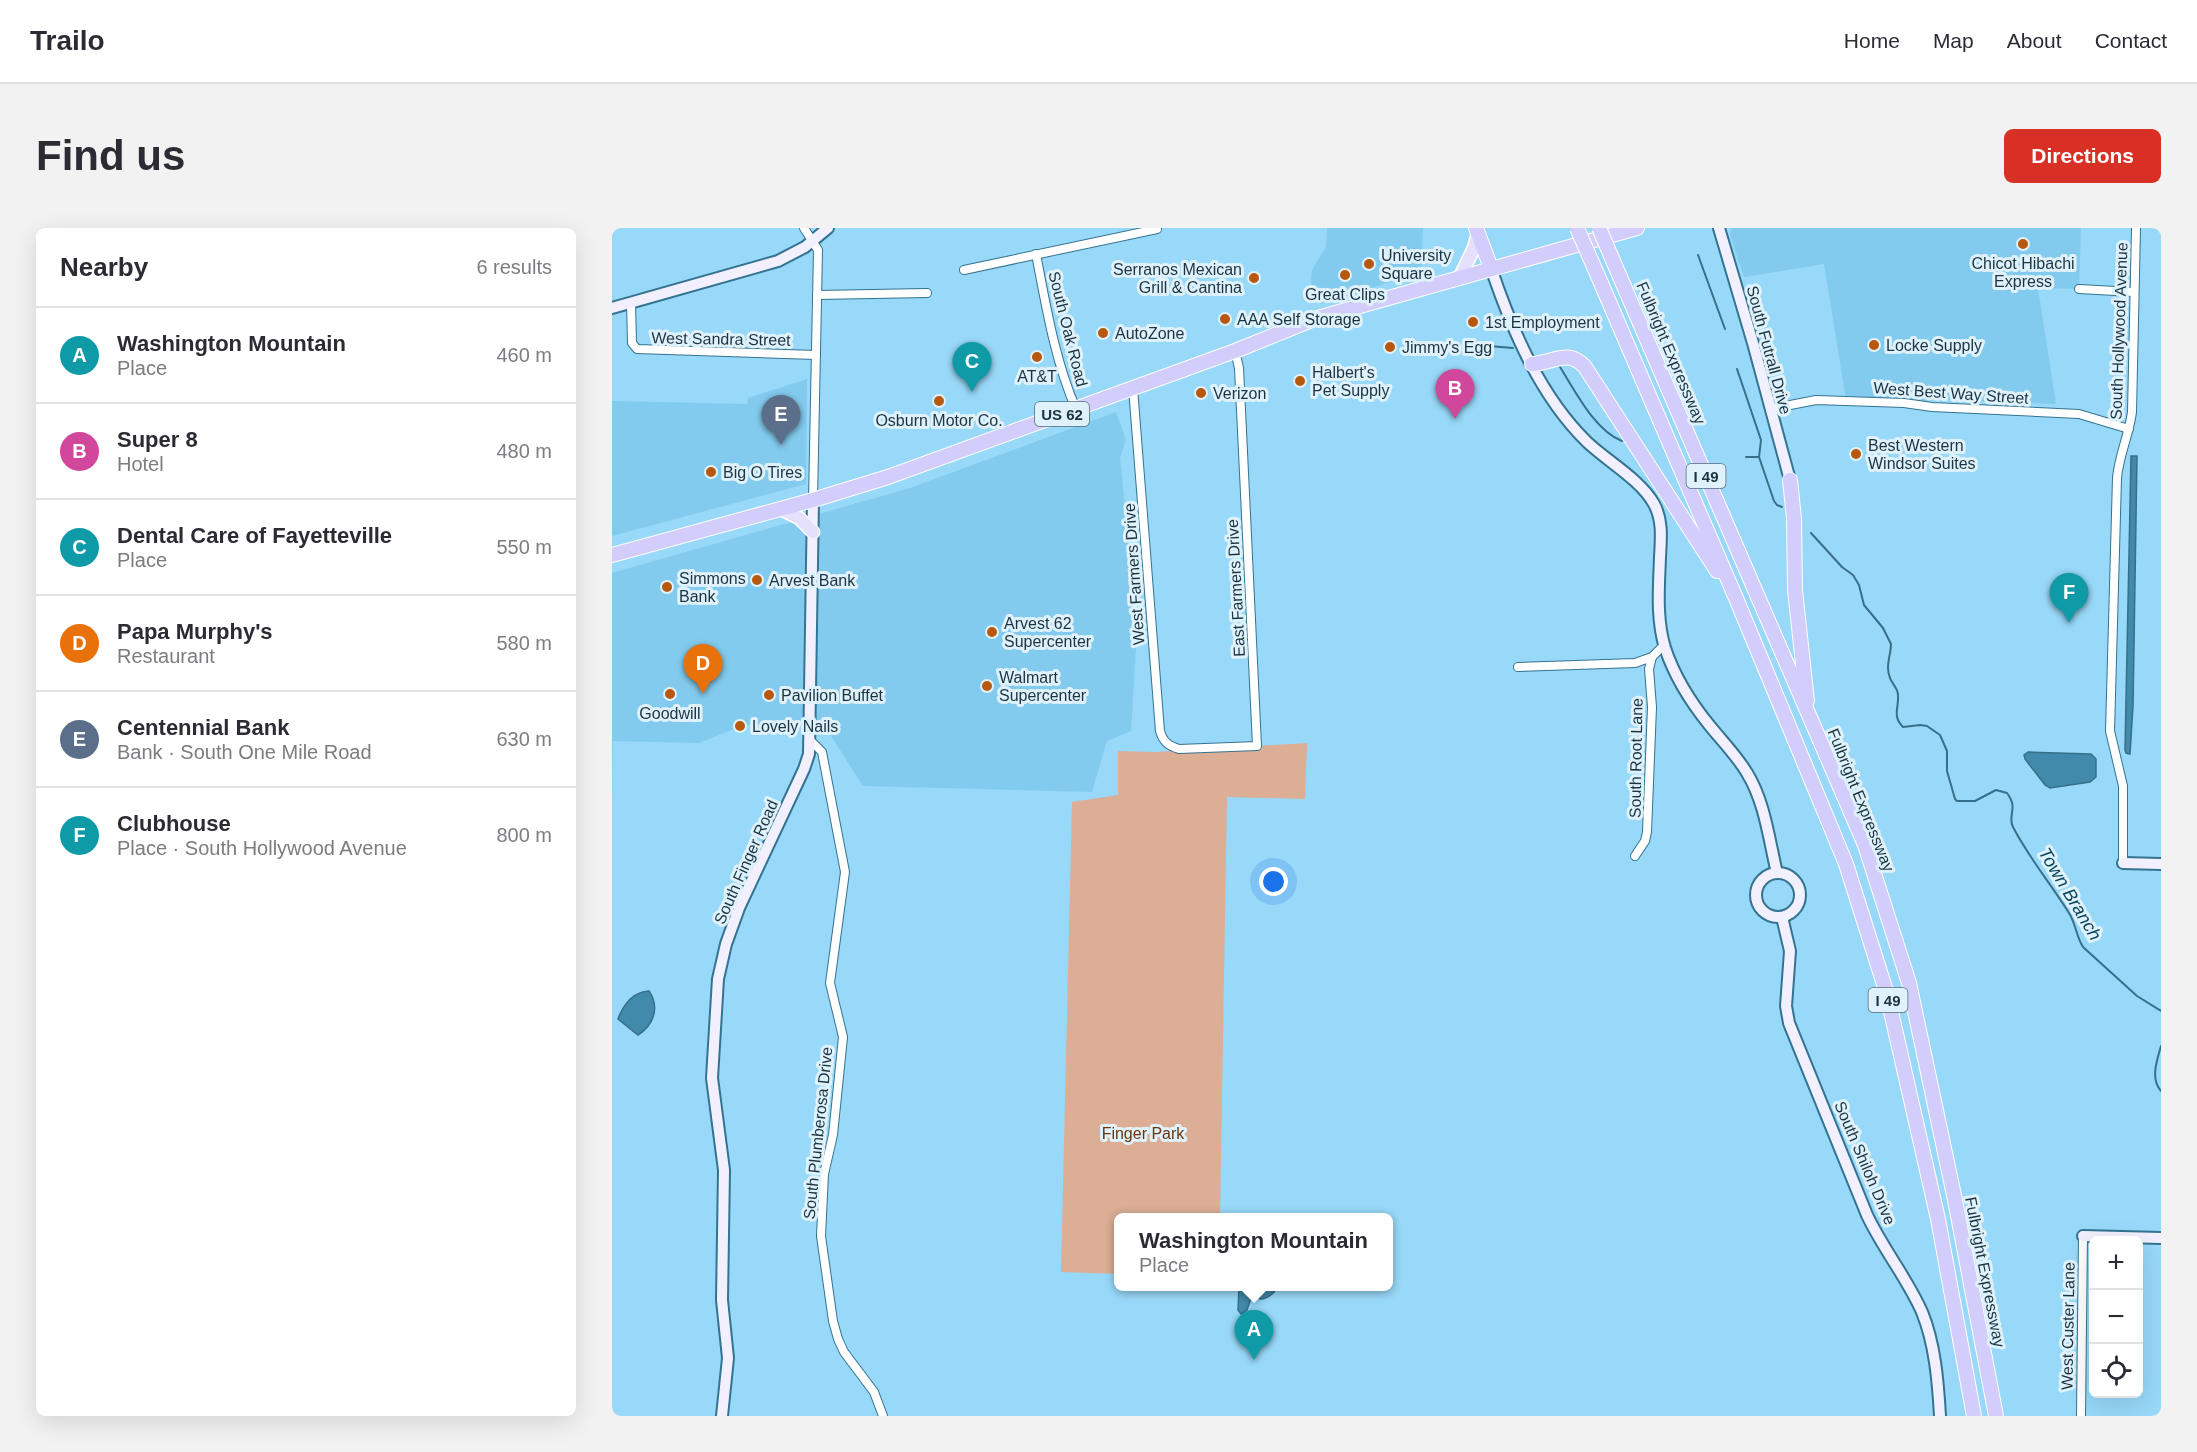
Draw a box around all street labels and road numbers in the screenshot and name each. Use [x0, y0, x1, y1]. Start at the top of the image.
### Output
street label: South Hollywood Avenue [2107, 242, 2131, 420]
street label: South Oak Road [1045, 270, 1091, 388]
street label: Fulbright Expressway [1633, 279, 1709, 427]
street label: South Futrall Drive [1744, 284, 1794, 416]
street label: West Sandra Street [651, 329, 791, 349]
street label: West Best Way Street [1873, 379, 2030, 407]
road number: US 62 [1035, 402, 1089, 426]
road number: I 49 [1686, 464, 1726, 488]
street label: West Farmers Drive [1121, 503, 1147, 645]
street label: East Farmers Drive [1224, 519, 1248, 657]
street label: South Root Lane [1626, 698, 1646, 818]
street label: Fulbright Expressway [1824, 726, 1898, 874]
street label: South Finger Road [711, 797, 781, 927]
road number: I 49 [1868, 988, 1908, 1012]
street label: South Plumberosa Drive [800, 1046, 836, 1220]
street label: South Shiloh Drive [1831, 1099, 1899, 1227]
street label: Fulbright Expressway [1962, 1195, 2008, 1349]
street label: West Custer Lane [2058, 1262, 2078, 1390]

